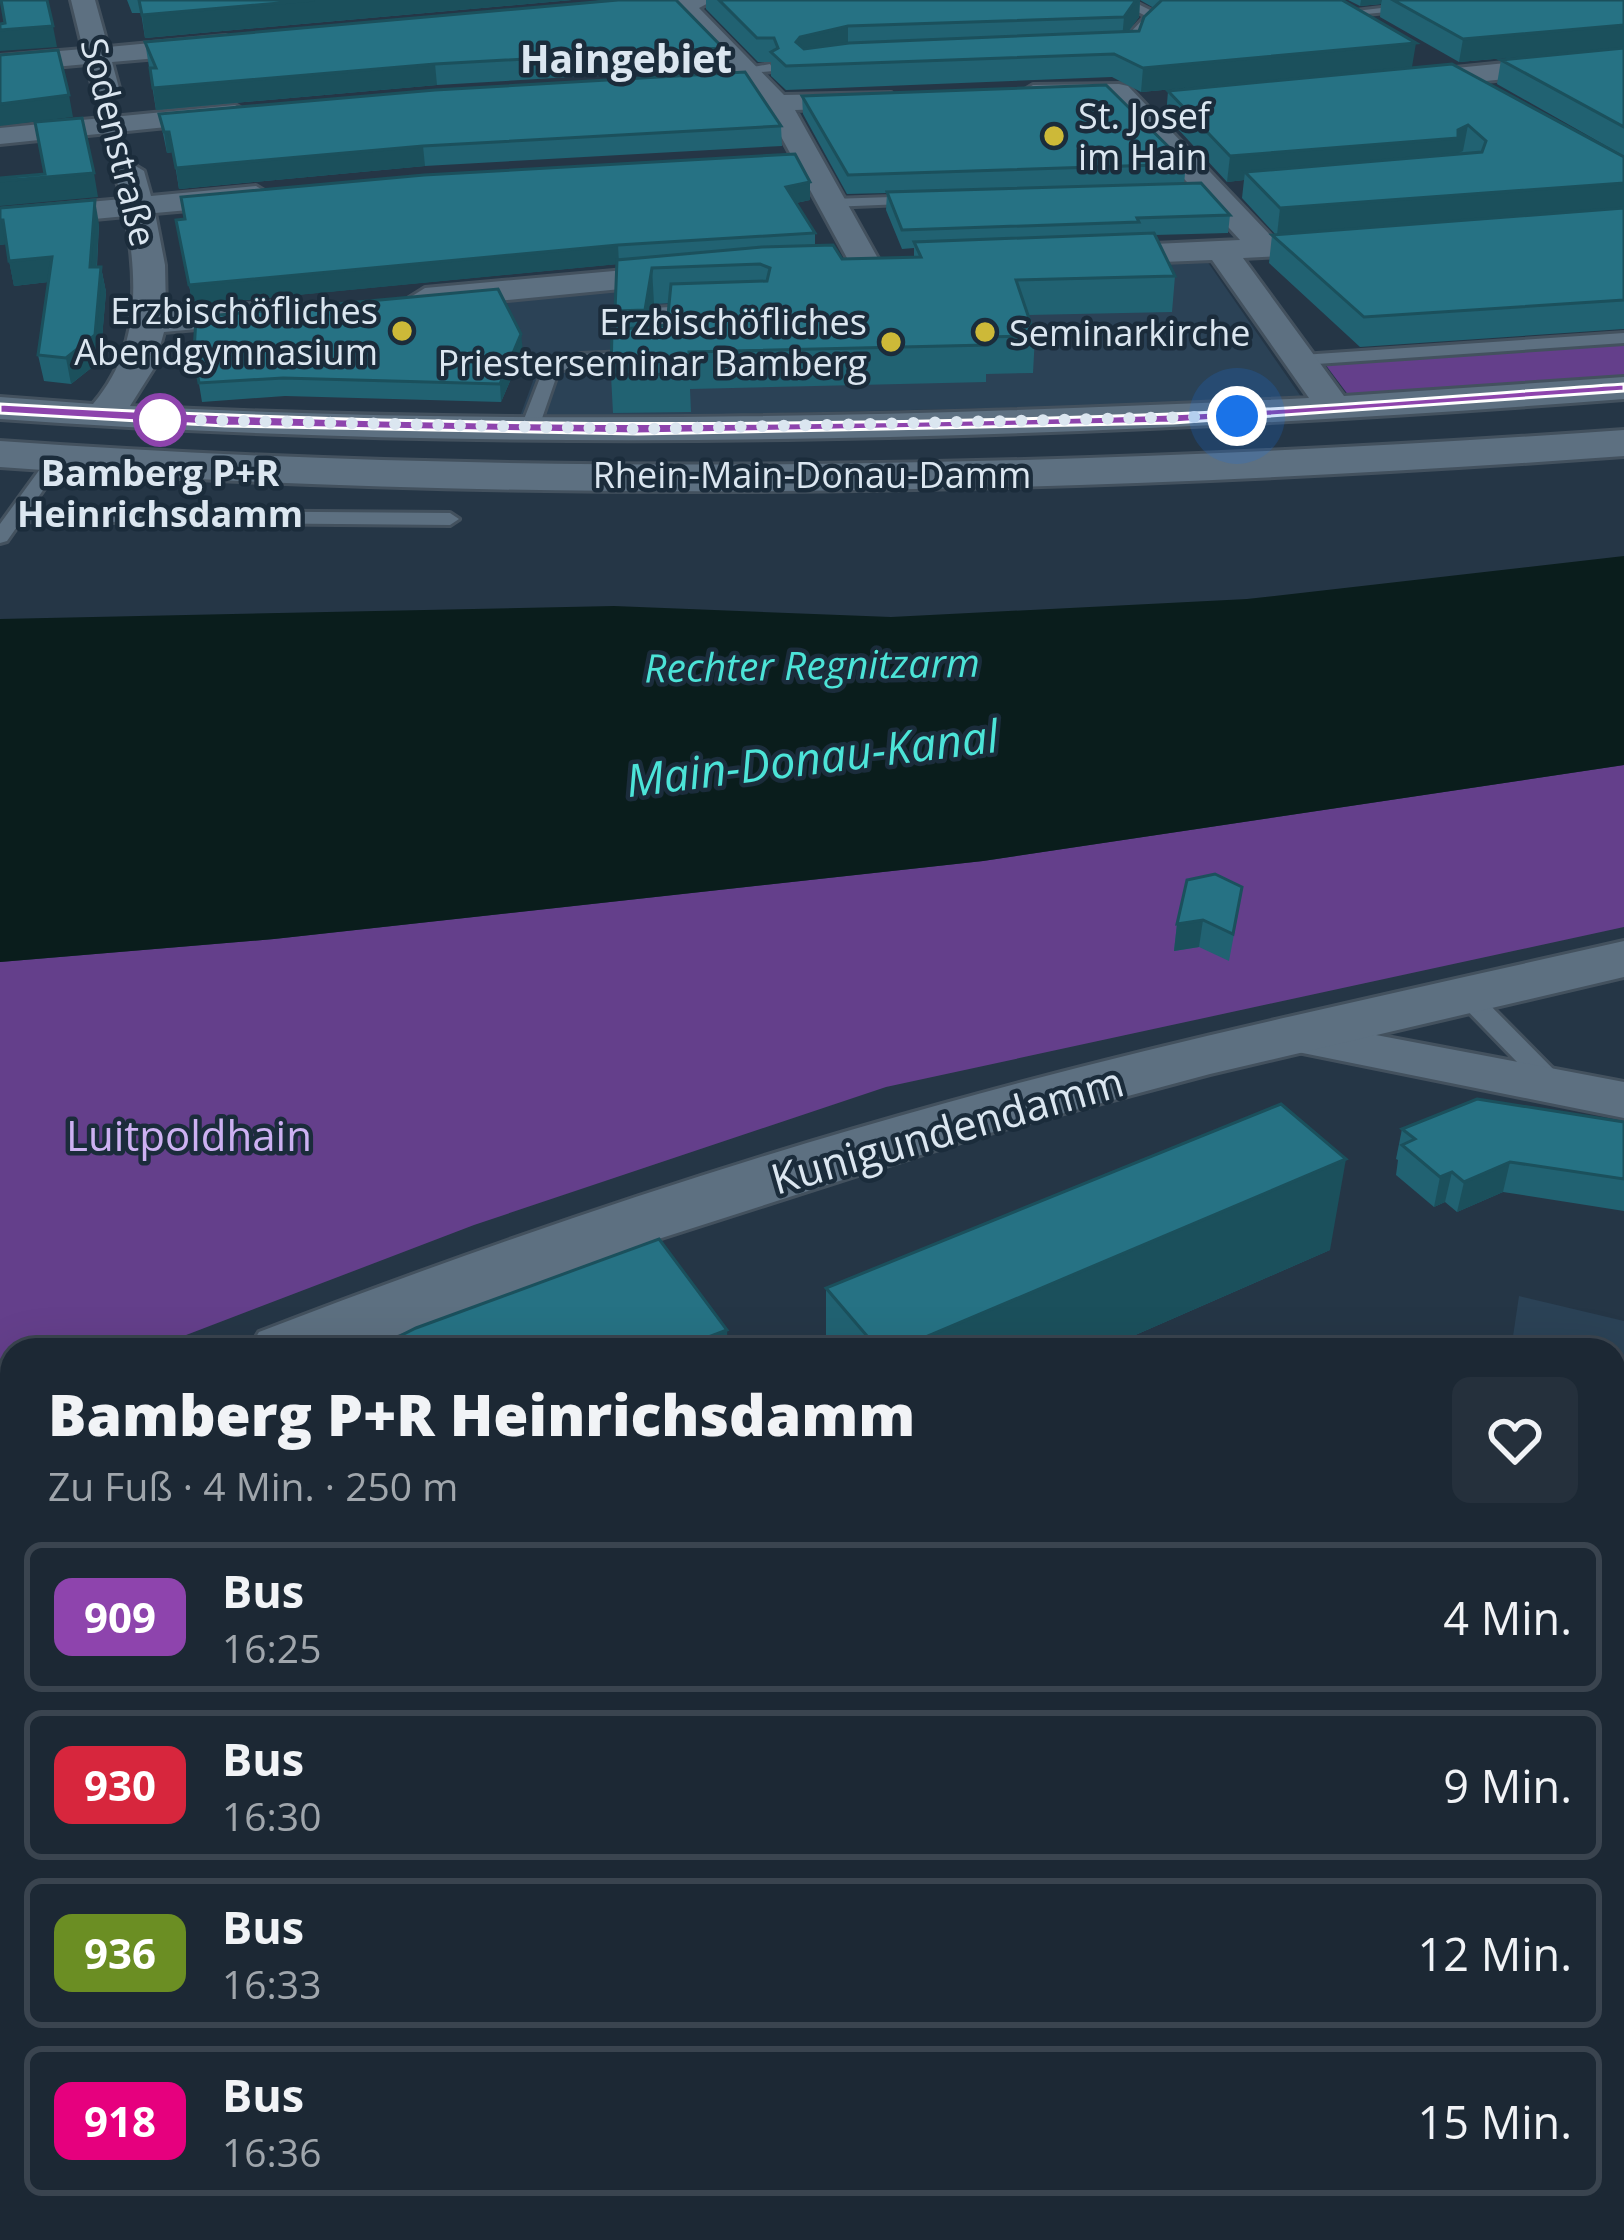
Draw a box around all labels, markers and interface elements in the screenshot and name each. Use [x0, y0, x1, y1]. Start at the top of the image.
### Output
district label: Haingebiet [520, 31, 732, 84]
street label: Sodenstraße [69, 33, 169, 251]
place label: St. Josef im Hain [1078, 91, 1212, 181]
marker: St. Josef im Hain [1041, 123, 1067, 149]
place label: Erzbischöfliches Abendgymnasium [74, 286, 378, 376]
place label: Erzbischöfliches Priesterseminar Bamberg [437, 297, 867, 387]
place label: Seminarkirche [1009, 308, 1250, 357]
marker: Erzbischöfliches Abendgymnasium [389, 318, 415, 344]
marker: Seminarkirche [972, 319, 998, 345]
marker: Erzbischöfliches Priesterseminar Bamberg [878, 329, 904, 355]
your location [1207, 386, 1267, 446]
marker: Bamberg P+R Heinrichsdamm [135, 395, 185, 445]
place label: Bamberg P+R Heinrichsdamm [17, 448, 303, 538]
street label: Rhein-Main-Donau-Damm [593, 450, 1031, 499]
water label: Rechter Regnitzarm [644, 635, 980, 693]
water label: Main-Donau-Kanal [622, 704, 1003, 810]
street label: Kunigundendamm [764, 1051, 1130, 1207]
park label: Luitpoldhain [66, 1106, 312, 1163]
text: Bamberg P+R Heinrichsdamm [48, 1375, 915, 1453]
button: heart [1452, 1377, 1578, 1503]
text: Zu Fuß · 4 Min. · 250 m [48, 1459, 458, 1512]
text: Bus [222, 1560, 304, 1621]
text: 4 Min. [1443, 1587, 1572, 1648]
text: 909 [84, 1588, 156, 1645]
text: 16:25 [222, 1621, 321, 1674]
text: Bus [222, 1728, 304, 1789]
text: 9 Min. [1443, 1755, 1572, 1816]
text: 930 [84, 1756, 156, 1813]
text: 16:30 [222, 1789, 321, 1842]
text: Bus [222, 1896, 304, 1957]
text: 12 Min. [1418, 1923, 1572, 1984]
text: 936 [84, 1924, 156, 1981]
text: 16:33 [222, 1957, 321, 2010]
text: Bus [222, 2064, 304, 2125]
text: 15 Min. [1418, 2091, 1572, 2152]
text: 918 [84, 2092, 156, 2149]
text: 16:36 [222, 2125, 321, 2178]

